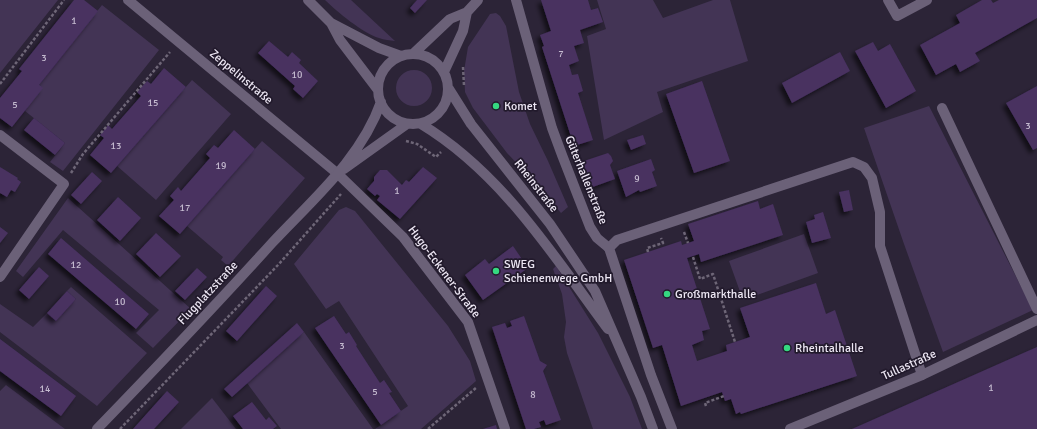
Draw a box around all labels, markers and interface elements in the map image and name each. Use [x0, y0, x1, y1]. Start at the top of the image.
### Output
house number: 1 [71, 15, 77, 27]
street label: Zeppelinstraße [206, 46, 276, 108]
house number: 7 [558, 48, 564, 60]
house number: 3 [41, 52, 47, 64]
house number: 10 [292, 69, 302, 81]
house number: 15 [148, 97, 158, 109]
house number: 5 [12, 99, 18, 111]
place label: Komet [504, 99, 537, 114]
marker: Komet [491, 101, 501, 111]
house number: 3 [1025, 120, 1031, 132]
street label: Güterhallenstraße [561, 134, 611, 226]
house number: 13 [111, 140, 121, 152]
street label: Rheinstraße [511, 157, 561, 215]
house number: 19 [216, 160, 226, 172]
house number: 9 [634, 173, 640, 185]
house number: 1 [394, 185, 400, 197]
house number: 17 [180, 202, 190, 214]
street label: Hugo-Eckener-Straße [404, 223, 484, 321]
place label: SWEG Schienenwege GmbH [504, 257, 612, 286]
street label: Flugplatzstraße [175, 258, 241, 328]
house number: 12 [71, 259, 81, 271]
marker: SWEG Schienenwege GmbH [491, 266, 501, 276]
place label: Großmarkthalle [675, 287, 756, 302]
marker: Großmarkthalle [662, 289, 672, 299]
house number: 10 [115, 296, 125, 308]
house number: 3 [339, 340, 345, 352]
place label: Rheintalhalle [795, 341, 864, 356]
marker: Rheintalhalle [782, 343, 792, 353]
street label: Tullastraße [880, 346, 938, 384]
house number: 1 [988, 382, 994, 394]
house number: 14 [40, 383, 51, 395]
house number: 5 [372, 386, 378, 398]
house number: 8 [530, 389, 536, 401]

